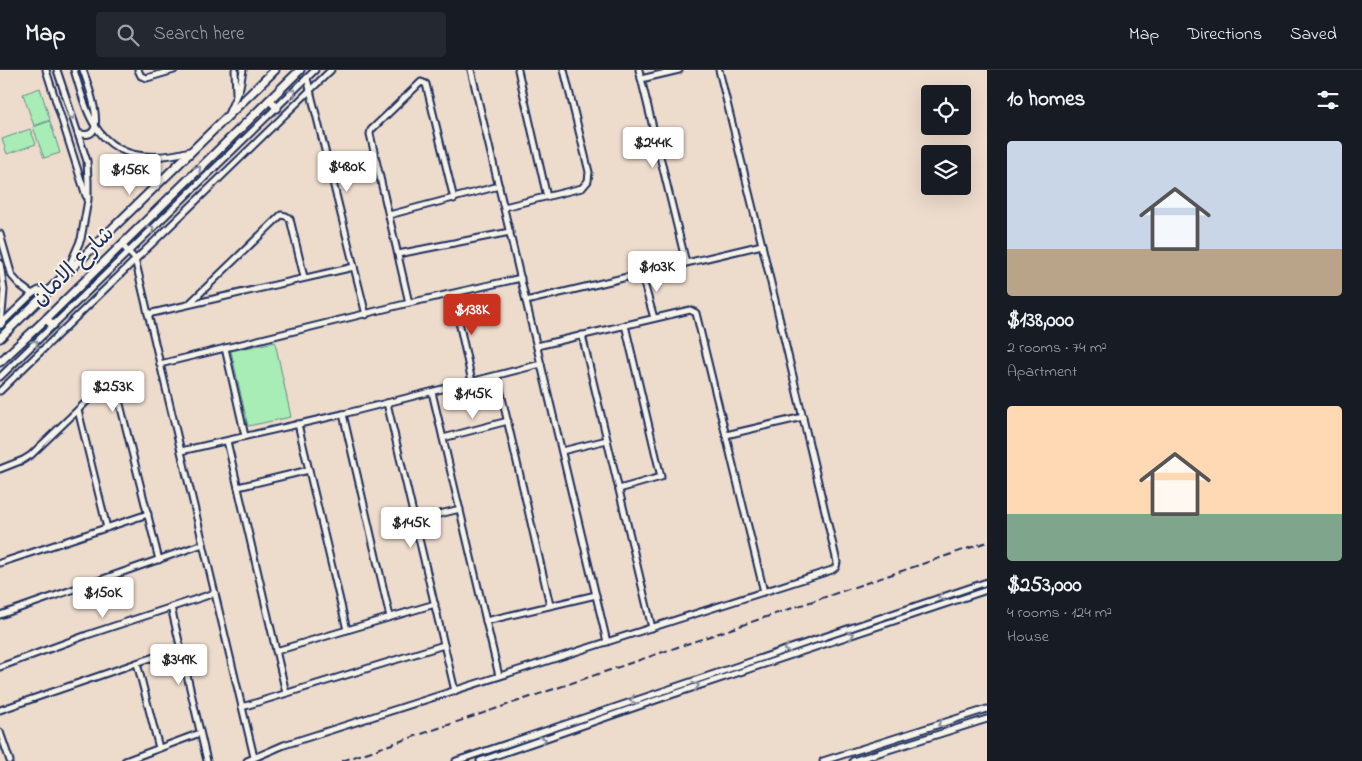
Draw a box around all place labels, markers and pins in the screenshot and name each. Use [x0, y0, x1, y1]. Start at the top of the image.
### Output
pin: $244K [618, 126, 688, 169]
pin: $480K [312, 150, 382, 193]
pin: $156K [95, 154, 165, 196]
pin: $103K [622, 250, 692, 293]
pin: $138K [437, 294, 507, 336]
pin: $253K [78, 370, 148, 413]
pin: $145K [438, 378, 508, 420]
pin: $145K [376, 506, 446, 549]
pin: $150K [68, 576, 138, 619]
pin: $349K [144, 644, 214, 686]

